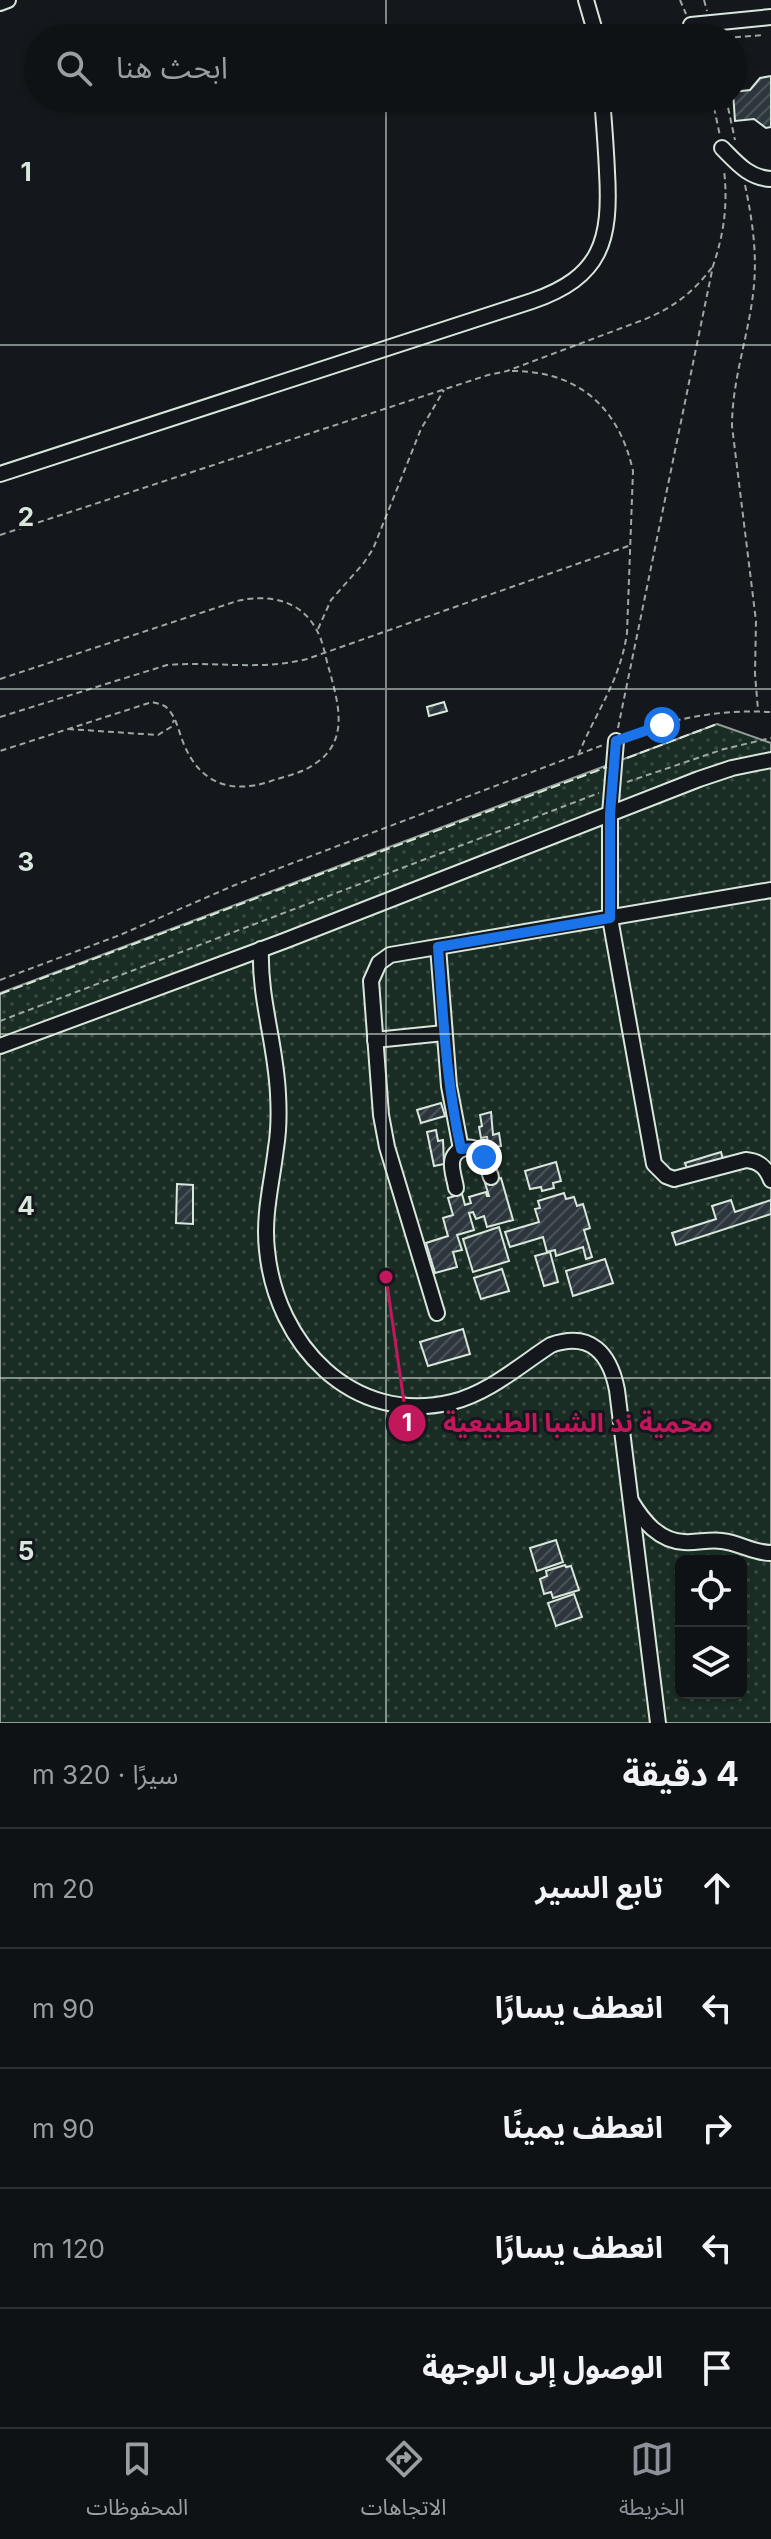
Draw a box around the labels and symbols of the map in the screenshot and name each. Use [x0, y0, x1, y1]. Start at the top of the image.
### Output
text: 1 [20, 156, 32, 187]
text: 2 [18, 501, 34, 532]
route start [644, 707, 680, 743]
text: 3 [18, 846, 34, 877]
route end [466, 1139, 502, 1175]
text: 4 [17, 1190, 35, 1221]
callout: محمية ند الشبا الطبيعية [387, 1398, 728, 1448]
text: محمية ند الشبا الطبيعية [443, 1407, 713, 1438]
text: 1 [402, 1408, 412, 1437]
text: 5 [18, 1535, 34, 1566]

